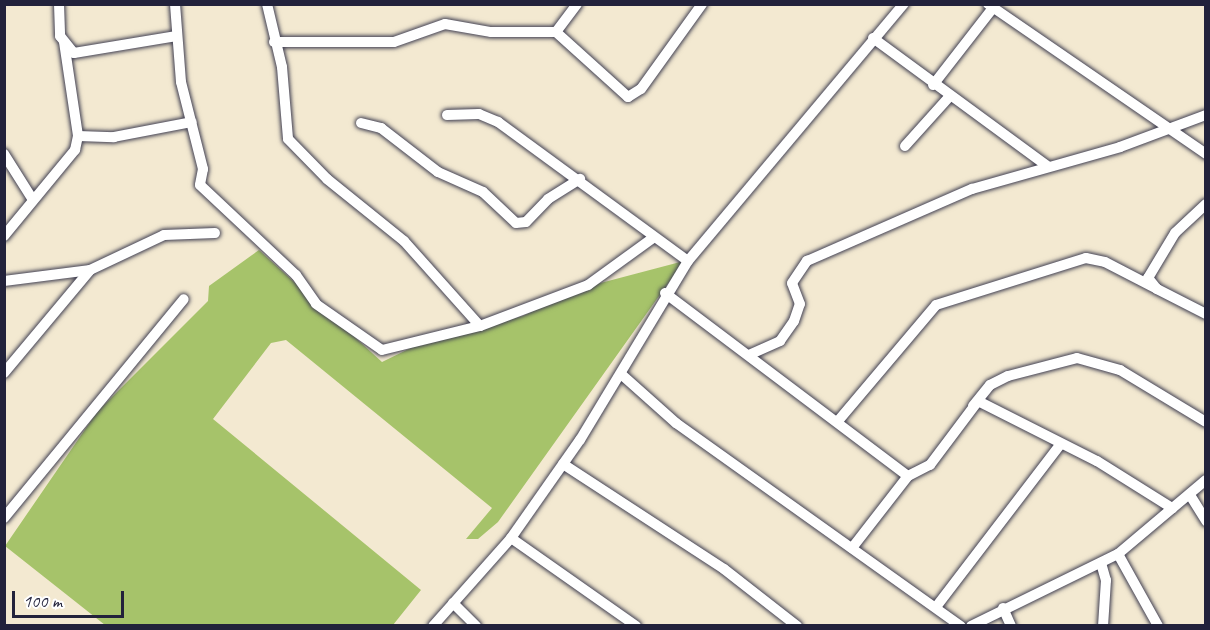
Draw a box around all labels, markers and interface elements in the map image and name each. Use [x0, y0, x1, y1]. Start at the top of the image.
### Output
scale bar [15, 579, 128, 617]
text: 100 m [23, 590, 62, 612]

